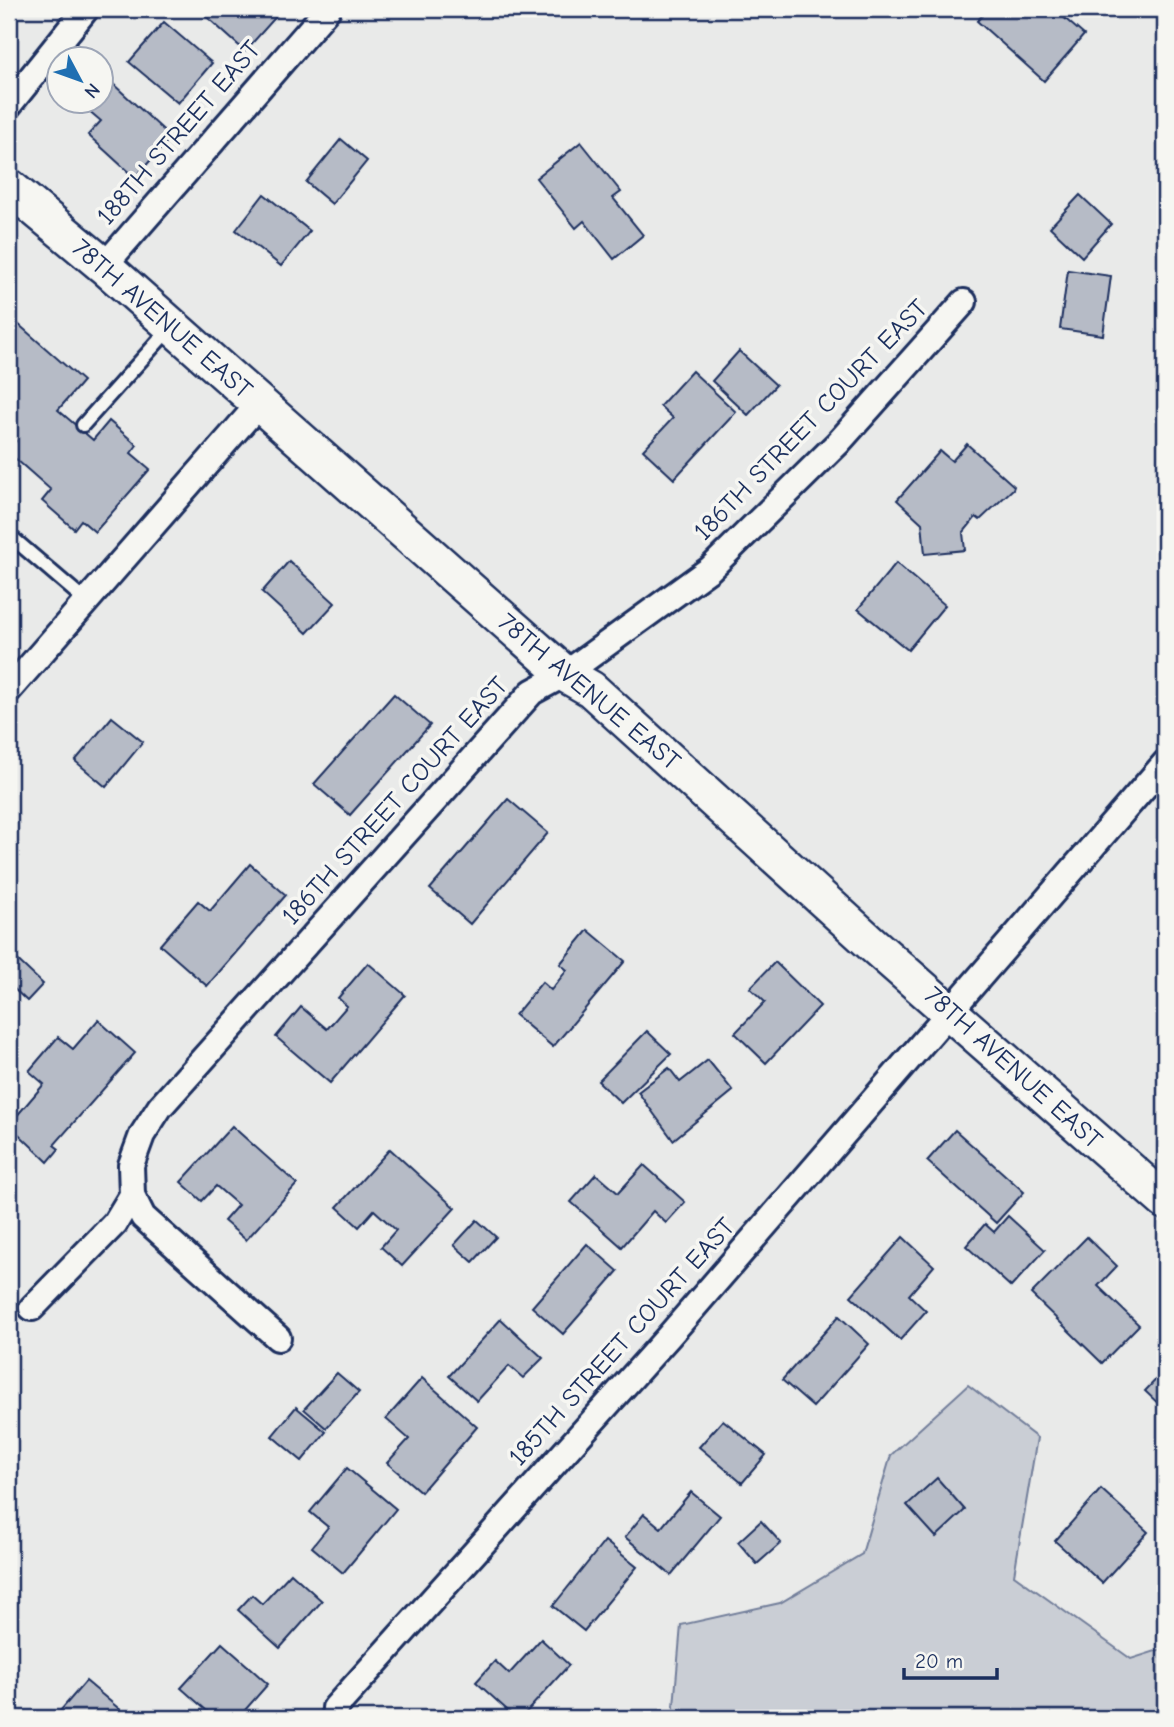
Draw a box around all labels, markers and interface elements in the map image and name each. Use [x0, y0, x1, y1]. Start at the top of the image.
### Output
street label: 188TH STREET EAST [91, 35, 267, 231]
north arrow [46, 46, 116, 116]
text: N [80, 79, 104, 102]
street label: 78TH AVENUE EAST [66, 233, 258, 406]
street label: 186TH STREET COURT EAST [688, 293, 934, 547]
street label: 78TH AVENUE EAST [492, 607, 686, 777]
street label: 186TH STREET COURT EAST [276, 671, 514, 931]
street label: 78TH AVENUE EAST [918, 980, 1108, 1156]
street label: 185TH STREET COURT EAST [503, 1212, 741, 1472]
scale bar [904, 1636, 997, 1680]
text: 20 m [915, 1649, 963, 1673]

